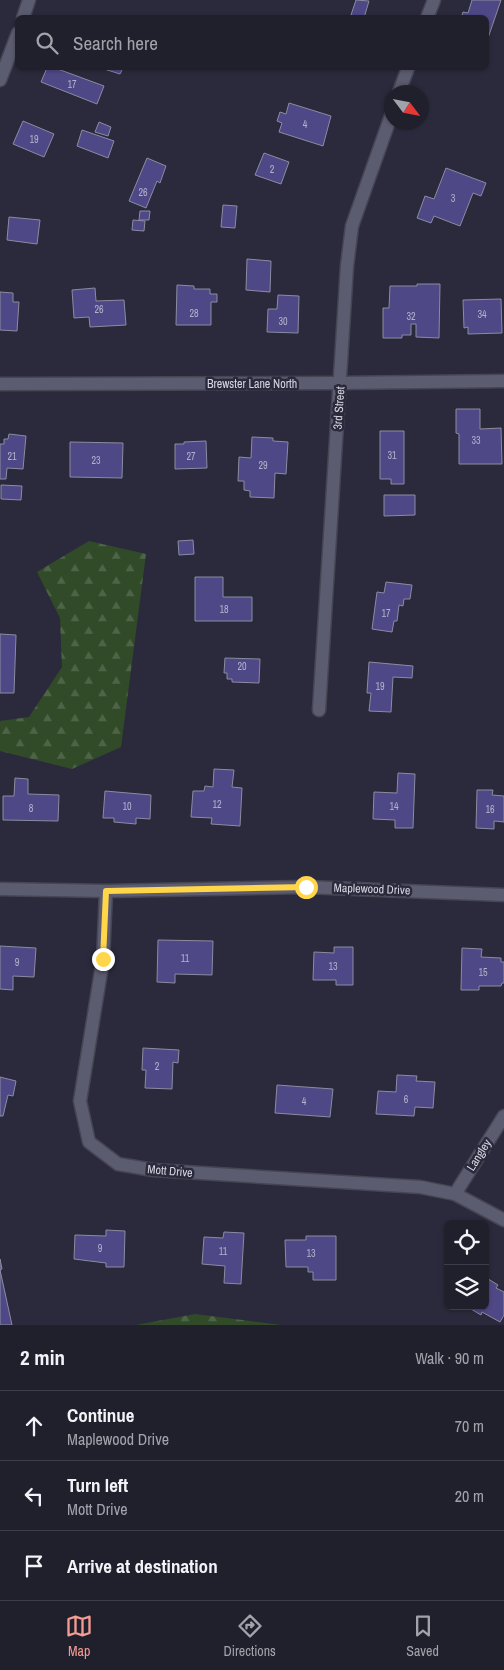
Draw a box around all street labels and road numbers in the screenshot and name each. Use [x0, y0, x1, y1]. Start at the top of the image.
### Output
street label: Brewster Lane North [207, 376, 297, 392]
street label: 3rd Street [330, 386, 349, 430]
street label: Maplewood Drive [333, 880, 411, 898]
street label: Langley [463, 1136, 495, 1174]
street label: Mott Drive [147, 1161, 193, 1181]

